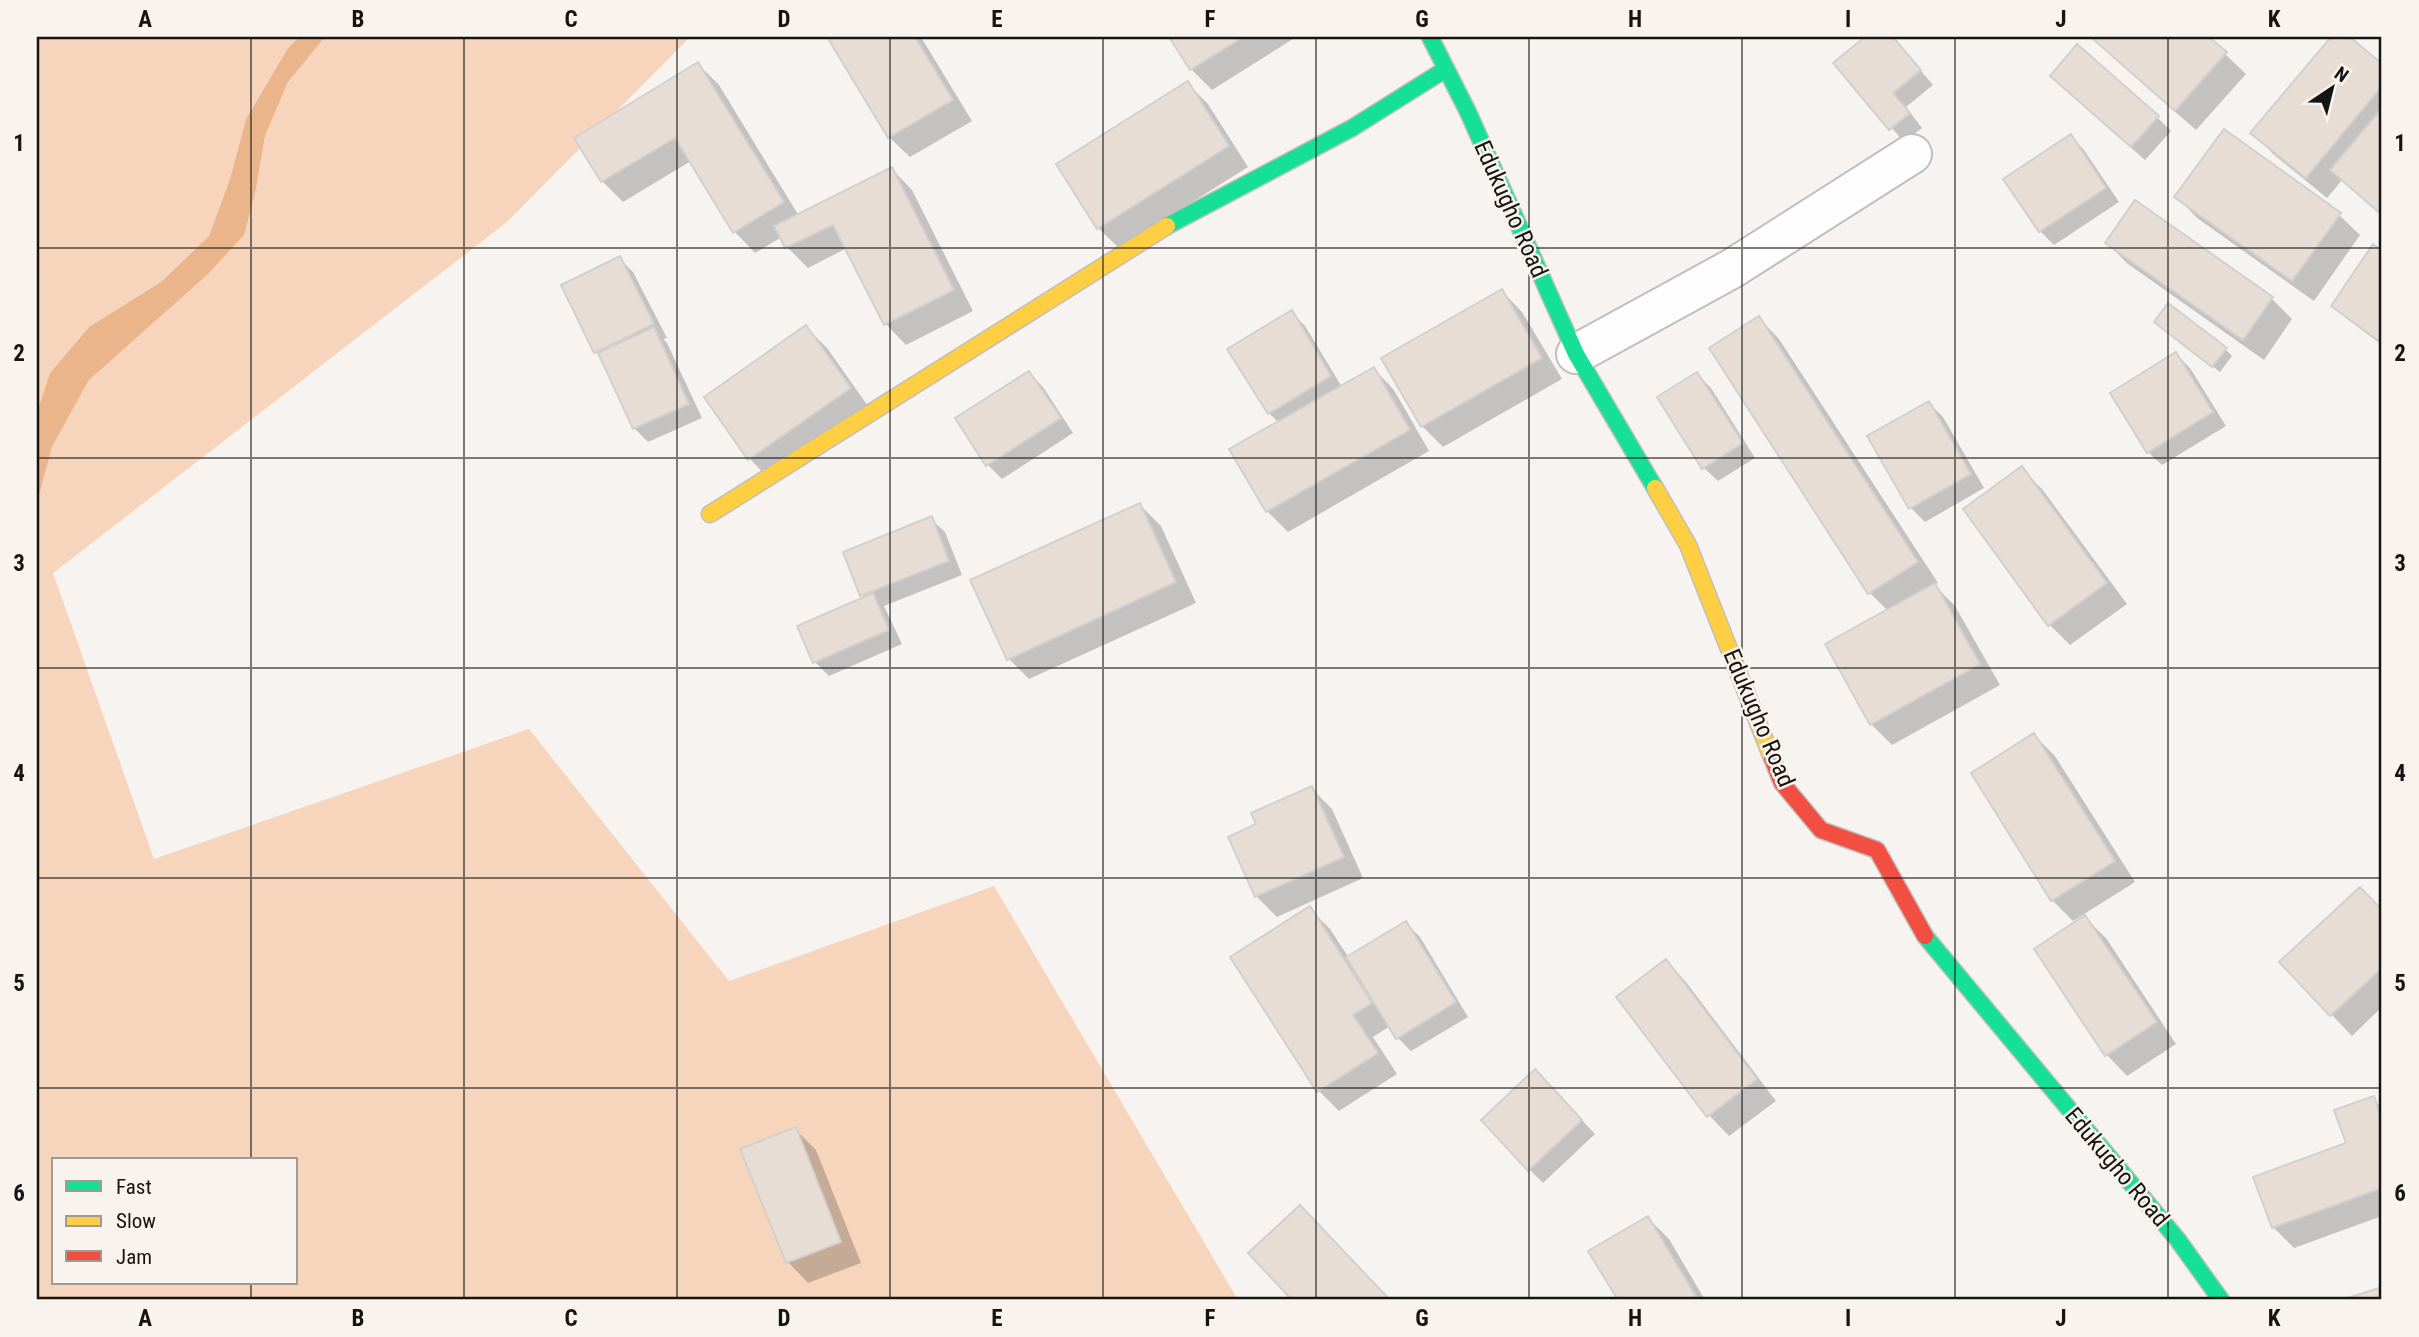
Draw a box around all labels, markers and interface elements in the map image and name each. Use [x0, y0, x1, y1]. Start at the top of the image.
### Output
text: A [138, 6, 152, 33]
text: B [352, 6, 364, 33]
text: C [564, 6, 578, 33]
text: D [778, 6, 791, 33]
text: E [991, 6, 1003, 33]
text: F [1205, 6, 1216, 33]
text: G [1415, 6, 1429, 33]
text: H [1628, 6, 1642, 33]
text: I [1845, 6, 1851, 33]
text: J [2055, 6, 2067, 33]
text: K [2268, 6, 2281, 33]
north arrow [2296, 52, 2366, 122]
text: N [2330, 62, 2353, 87]
text: 1 [13, 130, 25, 157]
text: 1 [2394, 130, 2406, 157]
street label: Edukugho Road [1468, 136, 1554, 282]
text: 2 [13, 340, 25, 367]
text: 2 [2394, 340, 2406, 367]
text: 3 [13, 550, 25, 577]
text: 3 [2394, 550, 2406, 577]
street label: Edukugho Road [1717, 645, 1801, 791]
text: 4 [13, 760, 25, 787]
text: 4 [2394, 760, 2406, 787]
text: 5 [13, 970, 25, 997]
text: 5 [2394, 970, 2406, 997]
street label: Edukugho Road [2059, 1102, 2175, 1232]
legend [52, 1158, 298, 1284]
text: Fast [116, 1175, 152, 1199]
text: 6 [13, 1180, 25, 1207]
text: 6 [2394, 1180, 2406, 1207]
text: Slow [116, 1209, 156, 1233]
text: Jam [116, 1245, 152, 1269]
text: A [138, 1305, 152, 1332]
text: B [352, 1305, 364, 1332]
text: C [564, 1305, 578, 1332]
text: D [778, 1305, 791, 1332]
text: E [991, 1305, 1003, 1332]
text: F [1205, 1305, 1216, 1332]
text: G [1415, 1305, 1429, 1332]
text: H [1628, 1305, 1642, 1332]
text: I [1845, 1305, 1851, 1332]
text: J [2055, 1305, 2067, 1332]
text: K [2268, 1305, 2281, 1332]

